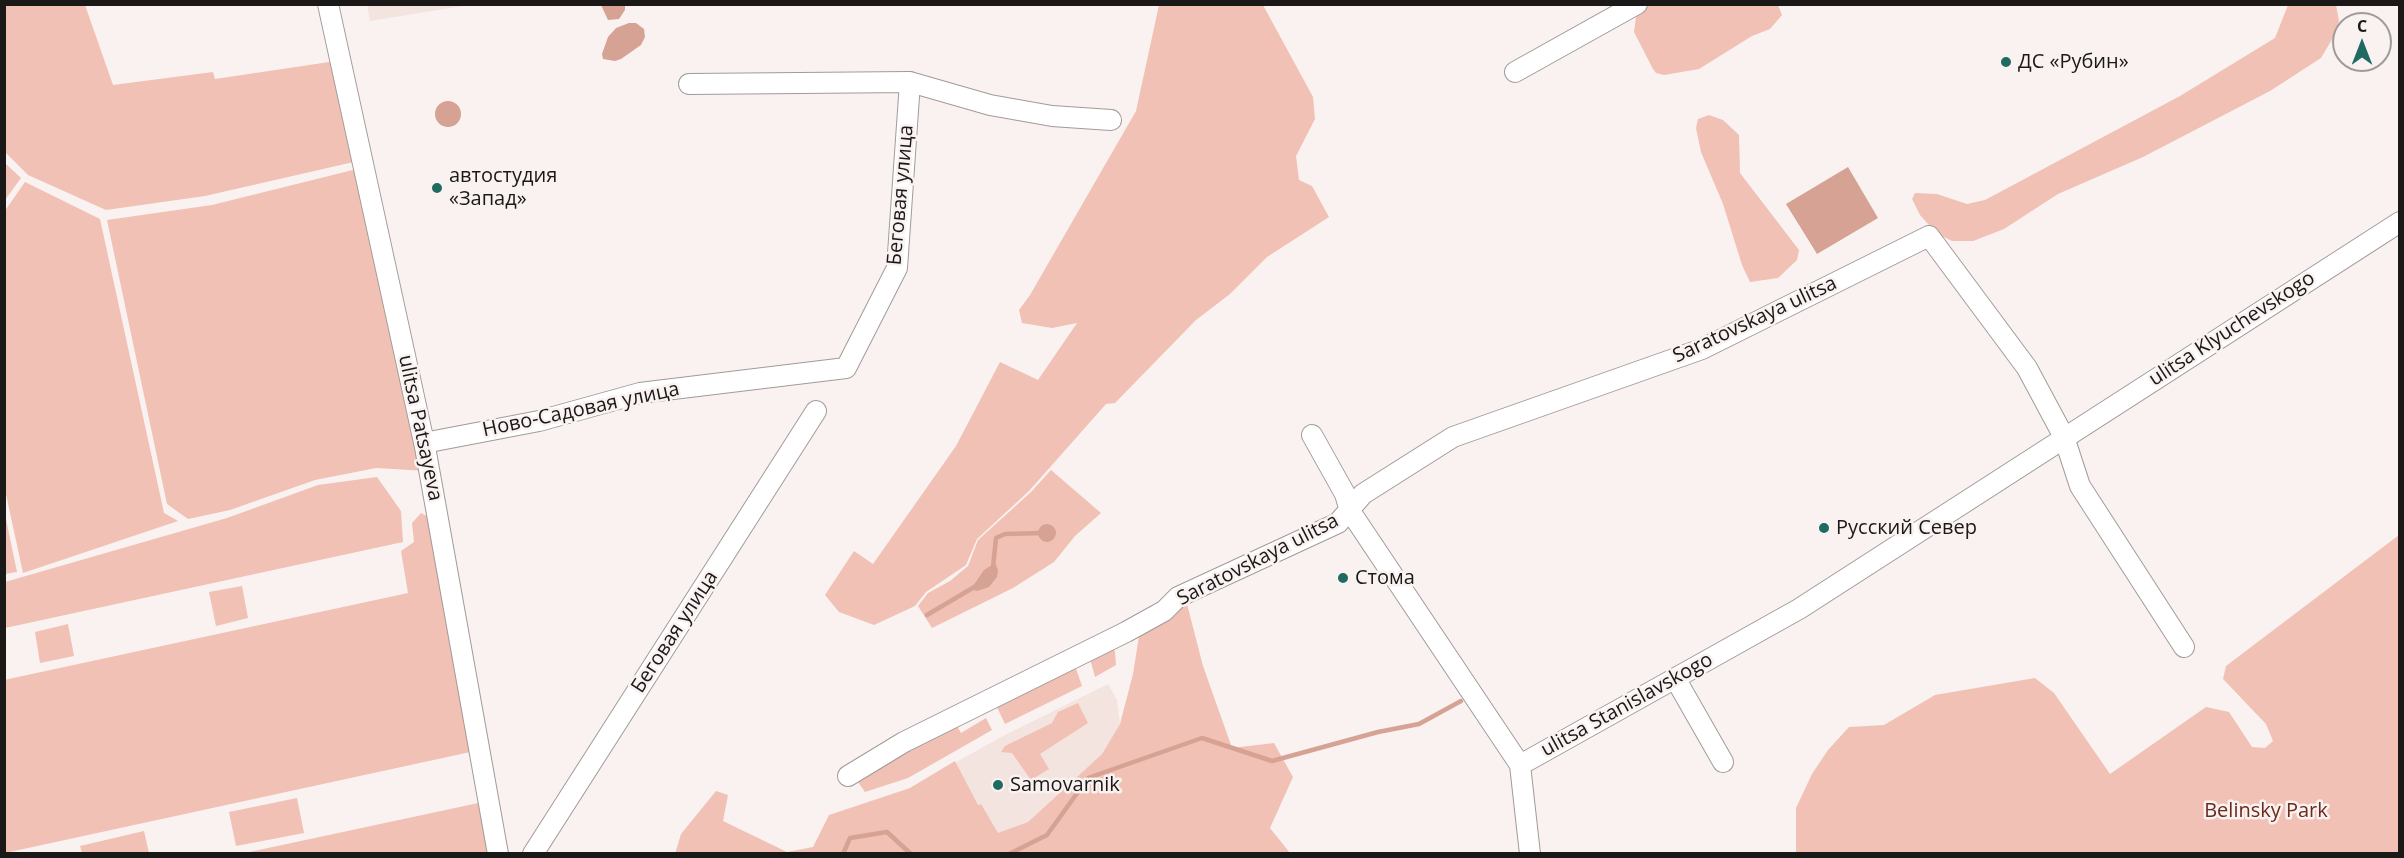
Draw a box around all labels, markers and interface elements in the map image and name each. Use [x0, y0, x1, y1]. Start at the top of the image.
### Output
north arrow [2332, 12, 2392, 72]
text: С [2357, 15, 2367, 37]
place label: ДС «Рубин» [2018, 50, 2129, 74]
marker: ДС «Рубин» [1999, 55, 2013, 69]
street label: Беговая улица [883, 124, 919, 266]
place label: автостудия «Запад» [449, 164, 557, 211]
marker: автостудия «Запад» [430, 181, 444, 195]
street label: ulitsa Klyuchevskogo [2145, 266, 2319, 392]
street label: Saratovskaya ulitsa [1669, 271, 1841, 369]
street label: ulitsa Patsayeva [393, 353, 447, 503]
street label: Ново-Садовая улица [480, 377, 682, 443]
street label: Saratovskaya ulitsa [1173, 509, 1343, 611]
place label: Русский Север [1836, 516, 1977, 540]
marker: Русский Север [1817, 521, 1831, 535]
street label: Беговая улица [627, 566, 723, 698]
place label: Стома [1355, 566, 1415, 590]
marker: Стома [1336, 571, 1350, 585]
street label: ulitsa Stanislavskogo [1537, 648, 1717, 762]
place label: Samovarnik [1010, 773, 1120, 797]
marker: Samovarnik [991, 778, 1005, 792]
park label: Belinsky Park [2204, 799, 2328, 823]

